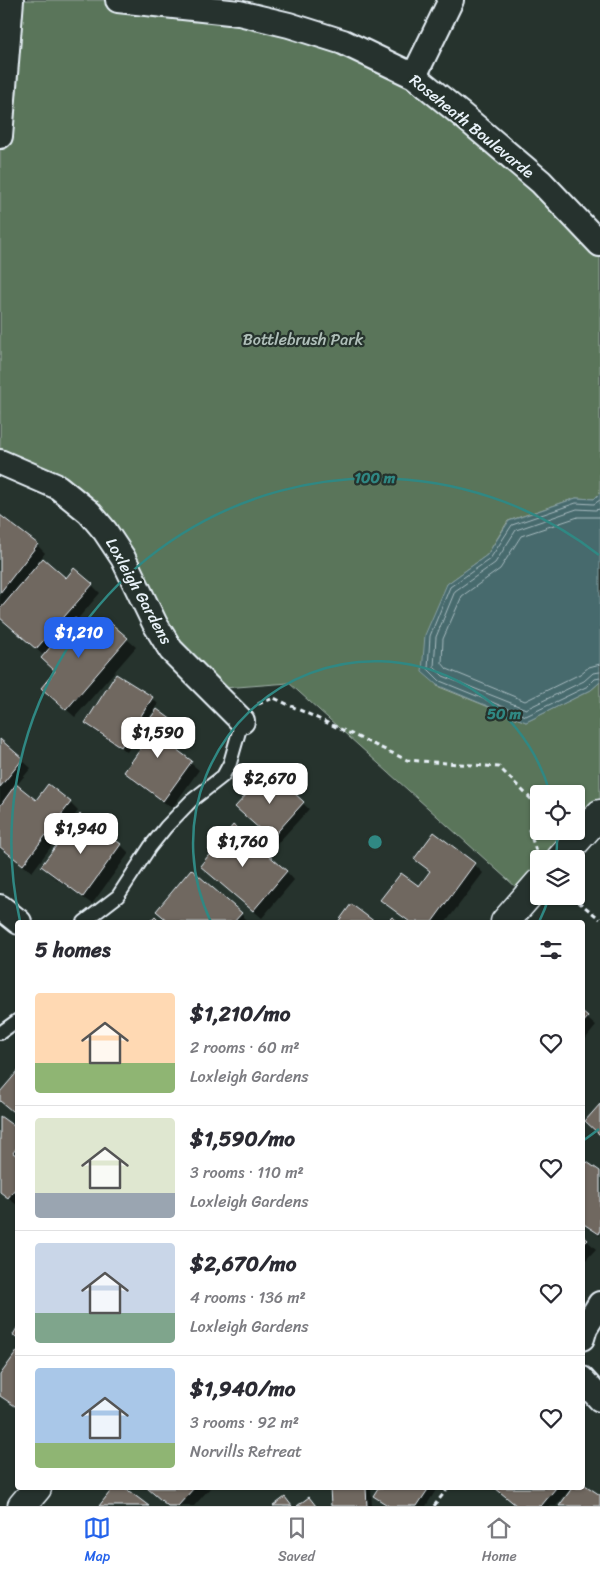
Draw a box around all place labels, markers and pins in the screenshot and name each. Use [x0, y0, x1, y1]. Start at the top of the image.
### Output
pin: $1,210 [38, 616, 120, 659]
pin: $1,590 [117, 716, 199, 759]
pin: $2,670 [229, 762, 311, 805]
pin: $1,940 [40, 812, 122, 855]
pin: $1,760 [202, 826, 284, 868]
centre of rings [366, 833, 384, 851]

